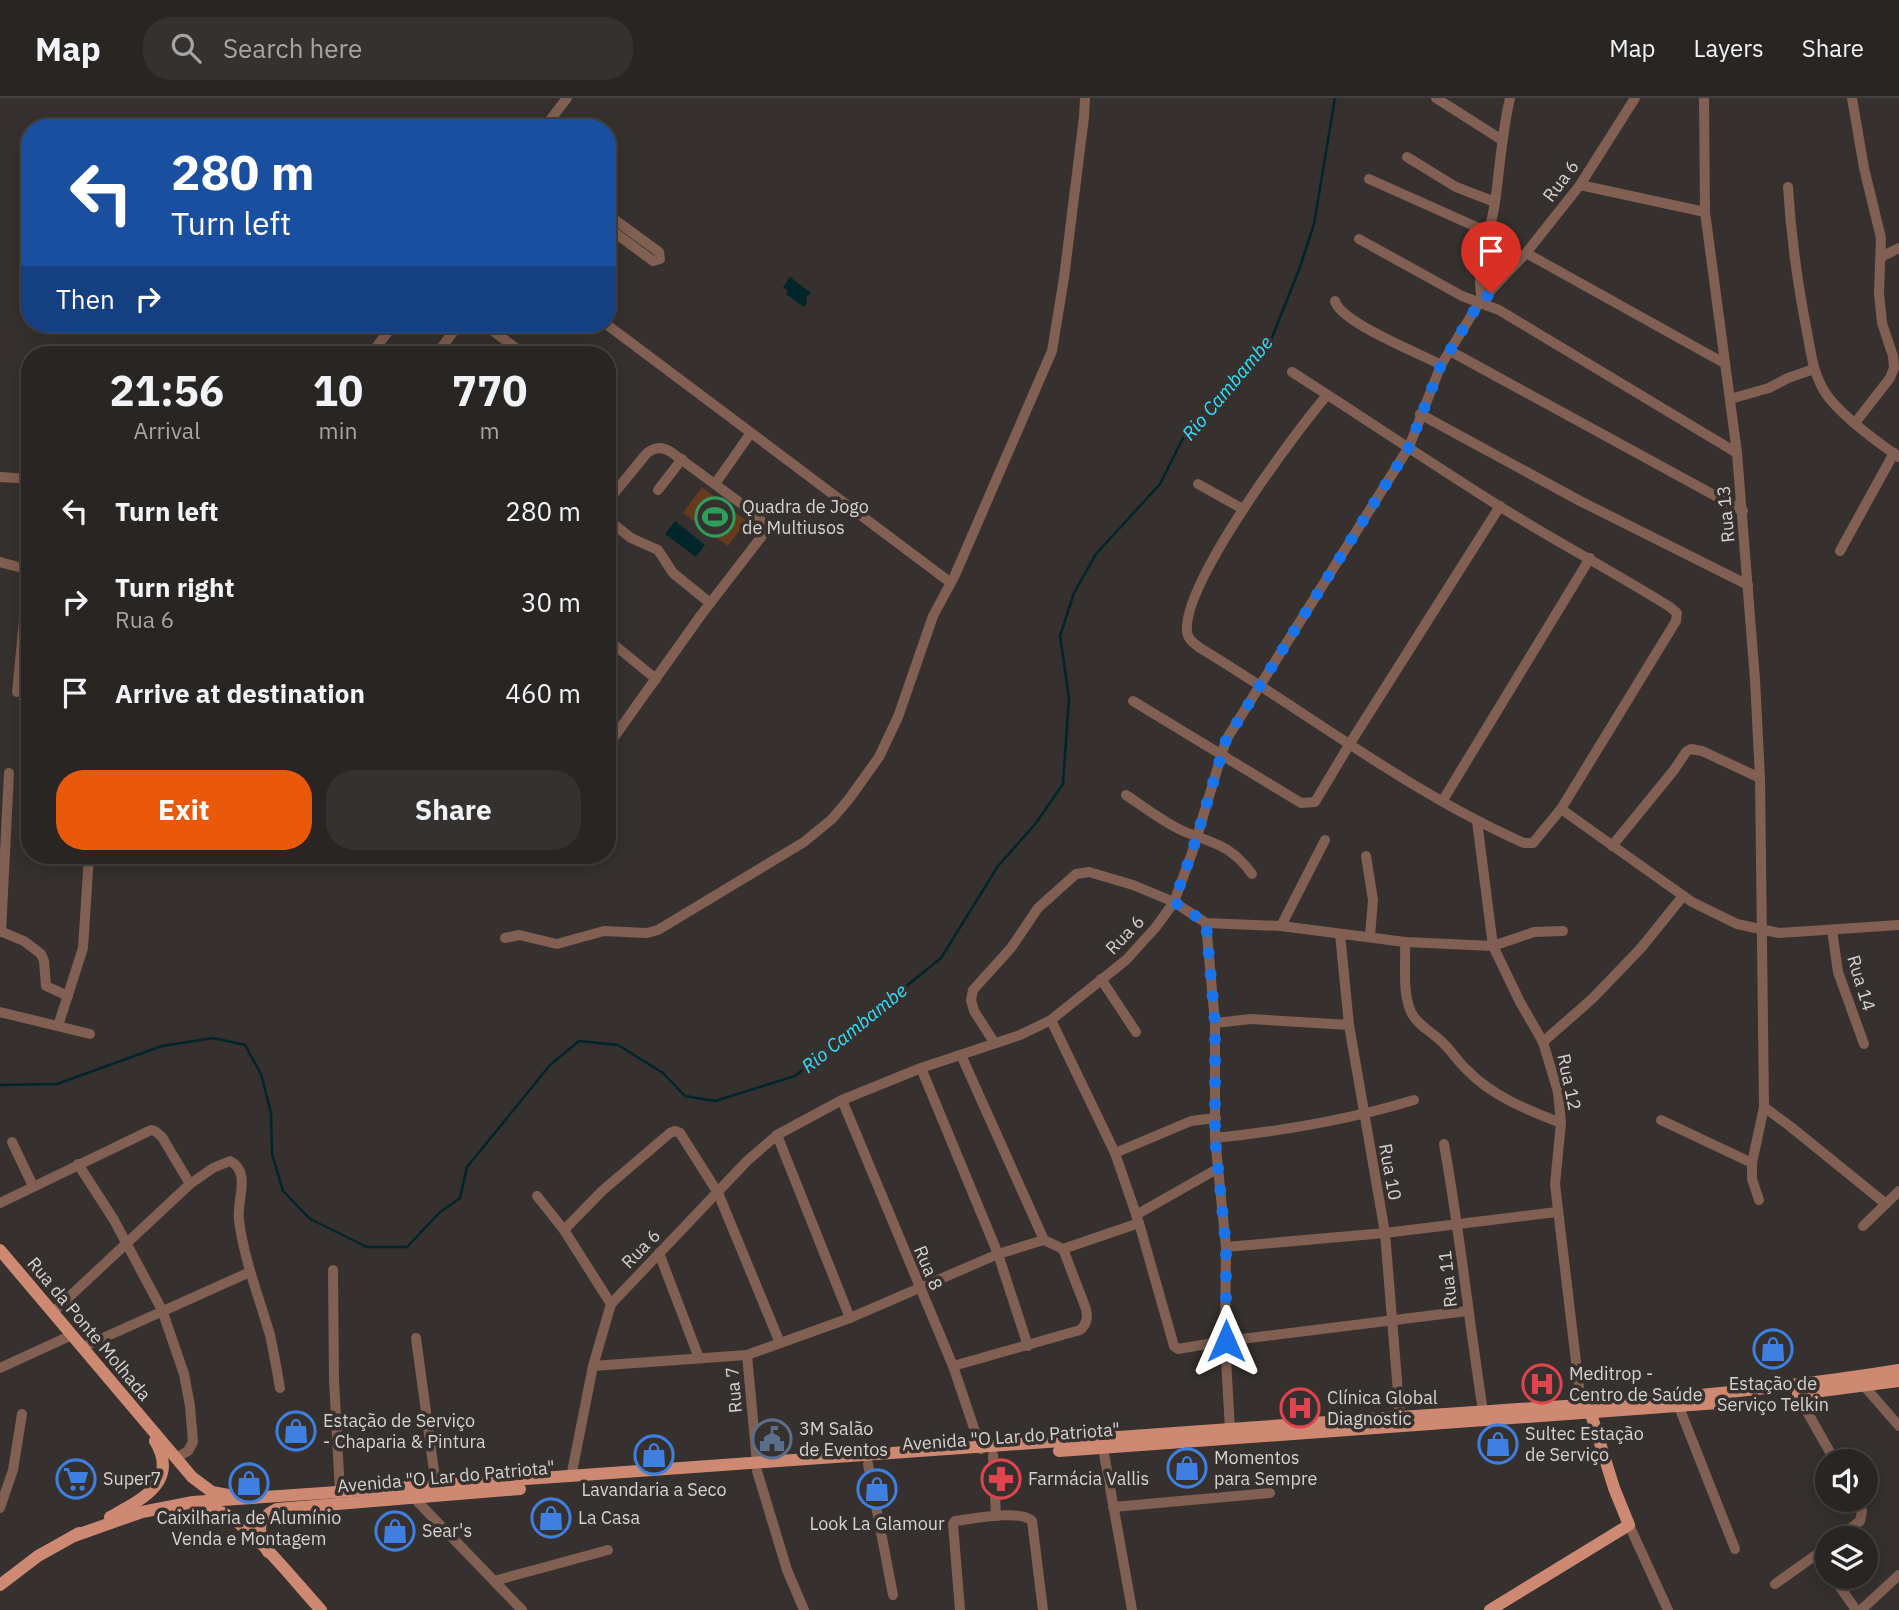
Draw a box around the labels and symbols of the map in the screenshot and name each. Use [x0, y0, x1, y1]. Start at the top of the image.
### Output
street label: Rua 6 [1537, 155, 1584, 206]
pin [1461, 221, 1521, 293]
water label: Rio Cambambe [1176, 331, 1278, 445]
street label: Rua 13 [1712, 485, 1739, 544]
place label: Quadra de Jogo de Multiusos [742, 495, 869, 539]
sports icon: Quadra de Jogo de Multiusos [694, 496, 736, 538]
street label: Rua 6 [1100, 910, 1149, 959]
street label: Rua 14 [1842, 952, 1881, 1014]
water label: Rio Cambambe [796, 978, 912, 1078]
street label: Rua 12 [1552, 1052, 1587, 1112]
street label: Rua 10 [1374, 1142, 1407, 1202]
street label: Rua 6 [616, 1224, 665, 1273]
street label: Rua 8 [909, 1242, 948, 1294]
street label: Rua 11 [1433, 1249, 1462, 1309]
street label: Rua da Ponte Molhada [23, 1252, 156, 1406]
position arrow [1189, 1304, 1263, 1378]
shop icon: Estação de Serviço Telkin [1752, 1328, 1794, 1370]
place label: Meditrop - Centro de Saúde [1569, 1362, 1703, 1406]
hospital icon: Meditrop - Centro de Saúde [1521, 1363, 1563, 1405]
street label: Rua 7 [720, 1366, 747, 1414]
place label: Estação de Serviço Telkin [1717, 1372, 1829, 1416]
place label: Clínica Global Diagnostic [1327, 1386, 1438, 1430]
hospital icon: Clínica Global Diagnostic [1279, 1387, 1321, 1429]
place label: Estação de Serviço - Chaparia & Pintura [323, 1409, 486, 1453]
shop icon: Estação de Serviço - Chaparia & Pintura [275, 1410, 317, 1452]
place label: 3M Salão de Eventos [799, 1417, 888, 1461]
street label: Avenida "O Lar do Patriota" [901, 1417, 1121, 1456]
public building icon: 3M Salão de Eventos [751, 1418, 793, 1460]
place label: Sultec Estação de Serviço [1525, 1422, 1644, 1466]
shop icon: Sultec Estação de Serviço [1477, 1423, 1519, 1465]
shop icon: Lavandaria a Seco [633, 1434, 675, 1476]
place label: Momentos para Sempre [1214, 1446, 1317, 1490]
shop icon: Momentos para Sempre [1166, 1447, 1208, 1489]
street label: Avenida "O Lar do Patriota" [336, 1456, 556, 1497]
supermarket icon: Super7 [55, 1458, 97, 1500]
pharmacy icon: Farmácia Vallis [980, 1458, 1022, 1500]
shop icon: Caixilharia de Alumínio Venda e Montagem [228, 1462, 270, 1504]
place label: Super7 [103, 1467, 161, 1490]
place label: Farmácia Vallis [1028, 1467, 1149, 1490]
shop icon: Look La Glamour [856, 1468, 898, 1510]
place label: Lavandaria a Seco [581, 1478, 727, 1501]
shop icon: La Casa [530, 1497, 572, 1539]
place label: Caixilharia de Alumínio Venda e Montagem [157, 1506, 341, 1550]
place label: La Casa [578, 1506, 640, 1529]
shop icon: Sear's [374, 1510, 416, 1552]
place label: Look La Glamour [809, 1512, 945, 1535]
place label: Sear's [422, 1519, 472, 1542]

